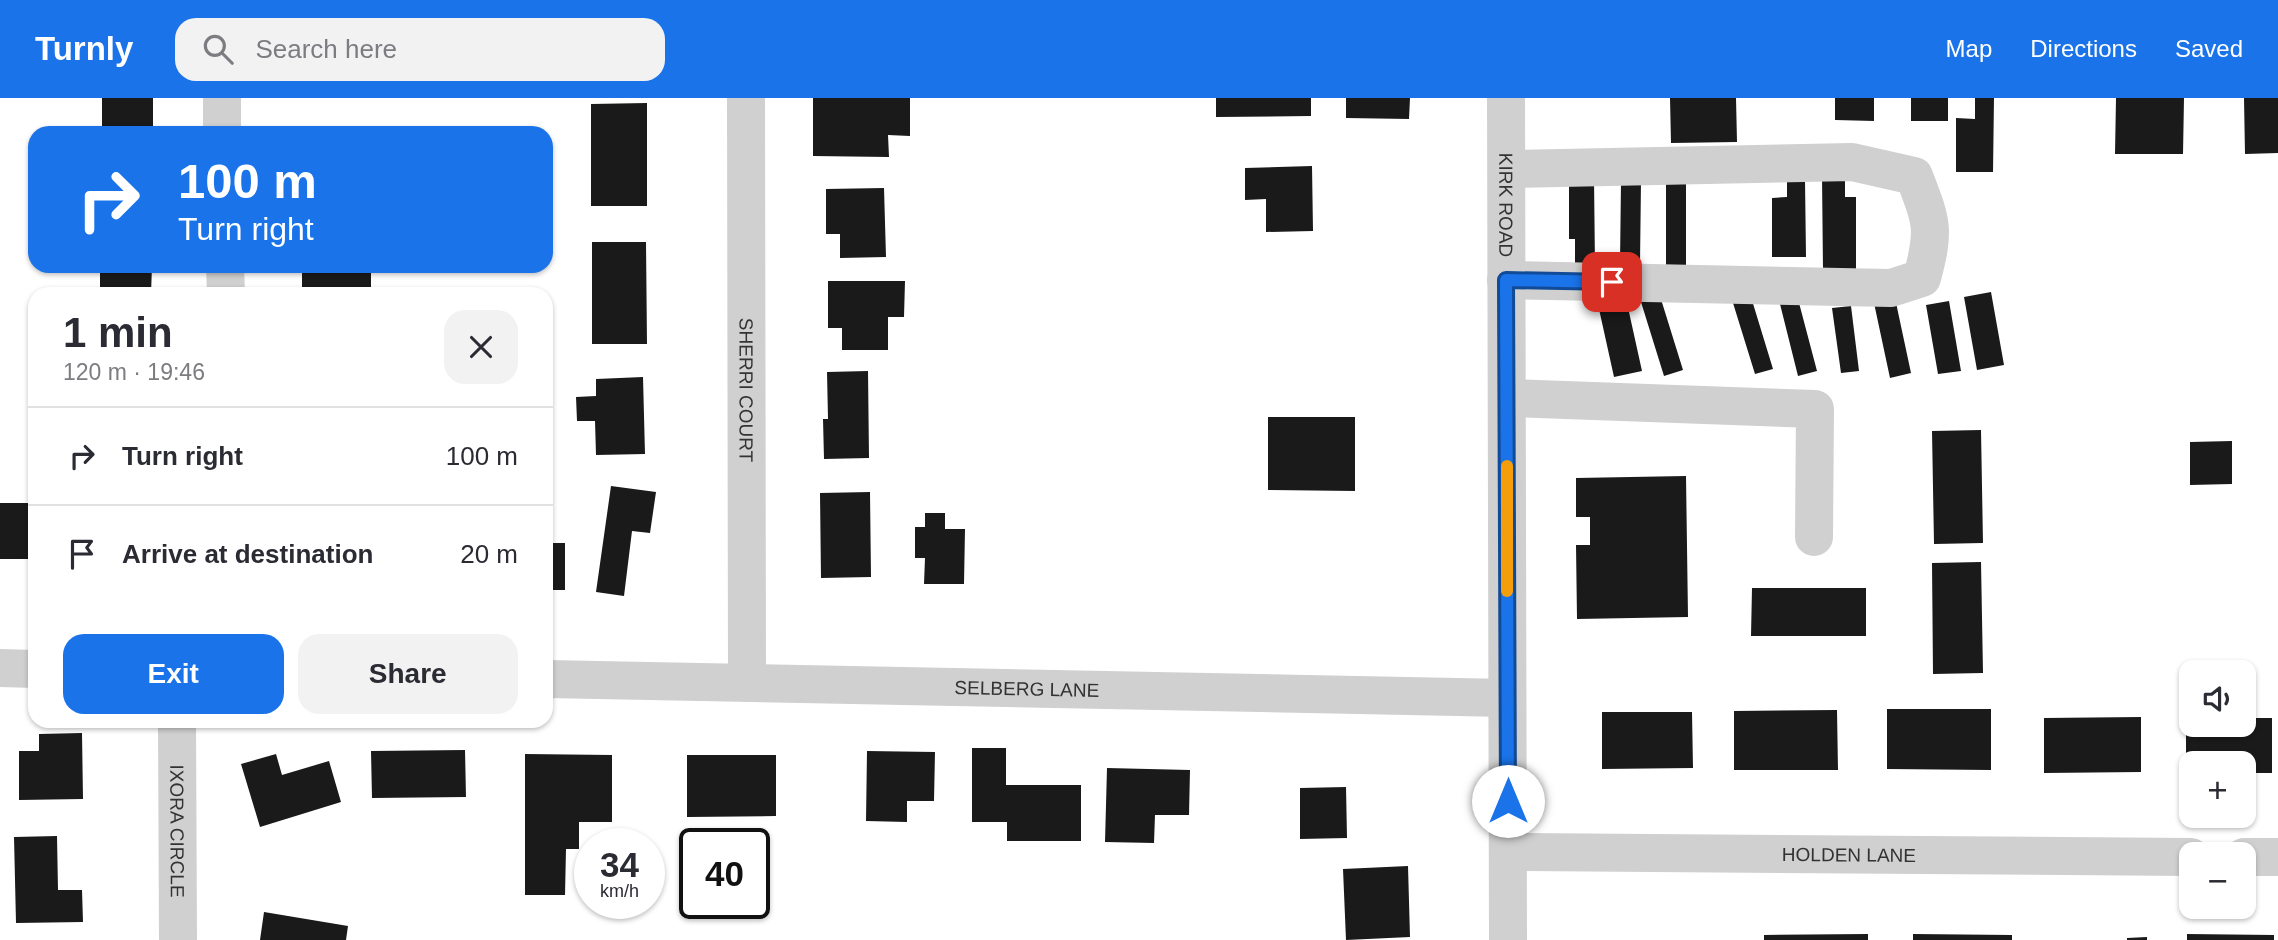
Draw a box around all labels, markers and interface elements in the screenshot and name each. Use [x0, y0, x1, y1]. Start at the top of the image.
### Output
search box [175, 18, 665, 81]
text: Turnly [35, 30, 133, 67]
icon: search [199, 30, 237, 68]
text: Search here [255, 34, 397, 64]
text: Map [1946, 35, 1992, 62]
text: Directions [2030, 35, 2137, 62]
text: Saved [2175, 35, 2243, 62]
street label: KIRK ROAD [1496, 153, 1517, 257]
icon: right [63, 154, 154, 245]
text: 100 m [178, 154, 317, 208]
text: Turn right [178, 211, 314, 247]
pin [1582, 252, 1642, 312]
icon: arrive [1593, 263, 1631, 301]
text: 1 min [63, 309, 173, 356]
button: close [444, 310, 518, 384]
street label: SHERRI COURT [736, 318, 757, 463]
text: 120 m · 19:46 [63, 359, 205, 385]
icon: right [63, 437, 101, 475]
text: Turn right [122, 441, 243, 471]
text: 100 m [446, 441, 518, 471]
icon: arrive [63, 535, 101, 573]
text: Arrive at destination [122, 539, 373, 569]
text: 20 m [460, 539, 518, 569]
button: Exit [63, 634, 284, 714]
button: Share [298, 634, 518, 714]
map controls [2179, 660, 2256, 919]
button: sound [2179, 660, 2256, 737]
street label: SELBERG LANE [954, 677, 1100, 700]
button: + [2179, 751, 2256, 828]
street label: IXORA CIRCLE [167, 764, 188, 898]
position arrow [1471, 764, 1545, 838]
speed limit sign: 40 [679, 828, 770, 919]
button: − [2179, 842, 2256, 919]
street label: HOLDEN LANE [1782, 844, 1916, 865]
text: 34 [600, 845, 639, 884]
text: km/h [600, 881, 639, 901]

